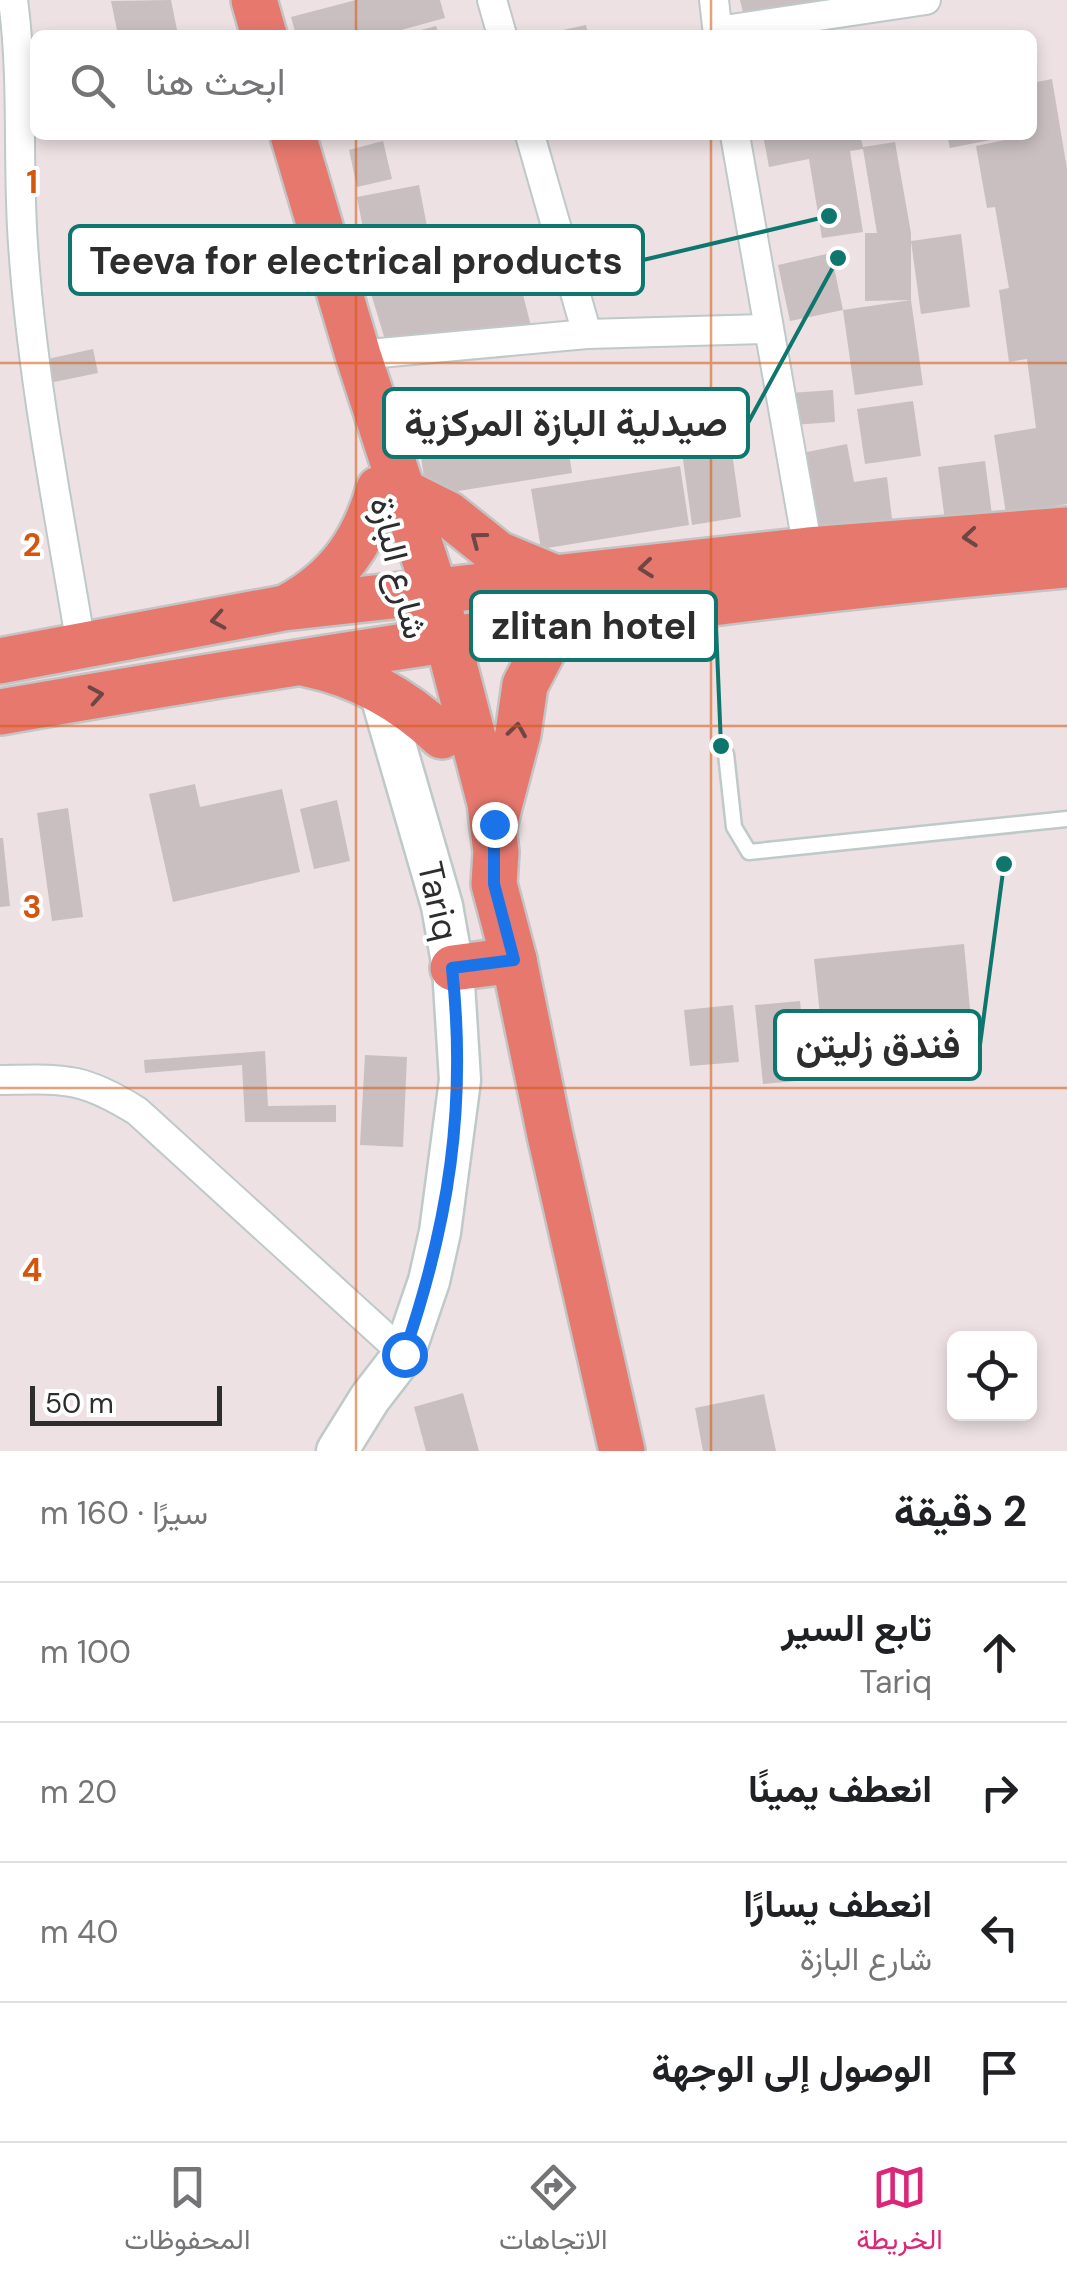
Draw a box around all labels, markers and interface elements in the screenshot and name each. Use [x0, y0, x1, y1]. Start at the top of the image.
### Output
search box [30, 30, 1037, 140]
text: ابحث هنا [145, 57, 286, 107]
icon: search [65, 58, 120, 113]
text: 1 [26, 161, 38, 203]
callout: Teeva for electrical products [70, 226, 643, 294]
text: Teeva for electrical products [89, 236, 623, 286]
callout: صيدلية البازة المركزية [384, 389, 748, 457]
text: صيدلية البازة المركزية [404, 398, 728, 448]
street label: شارع البازة [358, 492, 439, 644]
text: 2 [23, 524, 41, 566]
one-way arrow [961, 526, 977, 548]
one-way arrow [471, 534, 489, 551]
one-way arrow [638, 557, 654, 578]
callout: zlitan hotel [471, 592, 716, 660]
text: zlitan hotel [491, 601, 697, 651]
one-way arrow [210, 609, 226, 630]
one-way arrow [88, 685, 104, 706]
one-way arrow [506, 722, 527, 738]
route end [472, 802, 518, 848]
street label: Tariq [407, 857, 469, 945]
text: 3 [22, 886, 42, 928]
callout: فندق زليتن [775, 1011, 980, 1079]
text: فندق زليتن [796, 1020, 960, 1070]
text: 4 [22, 1249, 42, 1291]
map controls [947, 1331, 1037, 1421]
button: locate [947, 1331, 1037, 1421]
route start [382, 1332, 428, 1378]
scale bar [30, 1381, 222, 1426]
text: 50 m [45, 1385, 114, 1422]
text: 2 دقيقة [894, 1484, 1027, 1539]
text: سيرًا · 160 m [40, 1492, 208, 1534]
text: تابع السير [781, 1603, 932, 1653]
icon: ahead [972, 1625, 1027, 1680]
text: 100 m [40, 1631, 131, 1673]
text: Tariq [859, 1661, 932, 1703]
text: انعطف يمينًا [748, 1764, 932, 1814]
icon: right [972, 1765, 1027, 1820]
text: 20 m [40, 1771, 117, 1813]
text: انعطف يسارًا [743, 1879, 932, 1929]
icon: left [972, 1905, 1027, 1960]
text: 40 m [40, 1911, 118, 1953]
text: شارع البازة [800, 1938, 932, 1980]
text: الوصول إلى الوجهة [651, 2044, 932, 2094]
icon: arrive [972, 2045, 1027, 2100]
tab: المحفوظات [124, 2160, 250, 2264]
tab: الاتجاهات [499, 2160, 608, 2264]
tab: الخريطة [856, 2160, 943, 2264]

